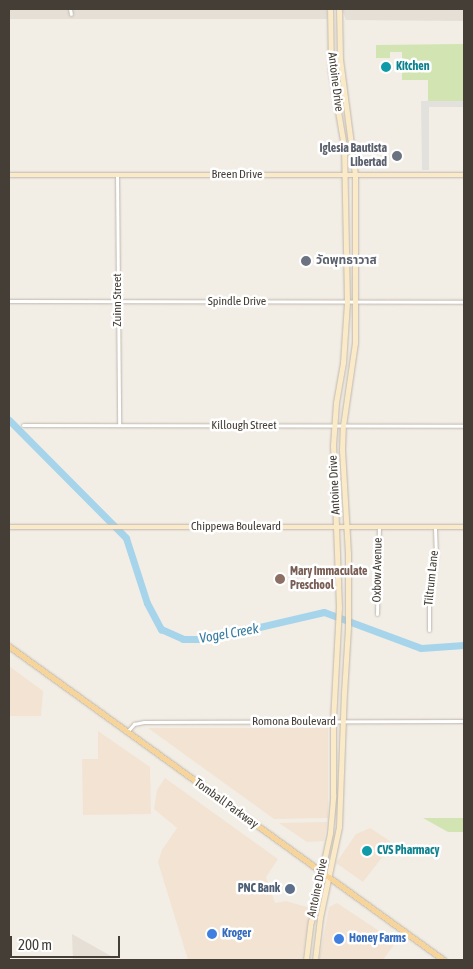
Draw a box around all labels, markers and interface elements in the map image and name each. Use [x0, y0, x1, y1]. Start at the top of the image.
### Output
street label: Antoine Drive [324, 52, 346, 112]
place label: Kitchen [396, 60, 430, 74]
marker: Kitchen [380, 61, 392, 73]
place label: Iglesia Bautista Libertad [320, 142, 387, 170]
marker: Iglesia Bautista Libertad [391, 150, 403, 162]
street label: Breen Drive [212, 168, 262, 182]
place label: วัดพุทธาวาส [316, 254, 377, 268]
marker: วัดพุทธาวาส [300, 255, 312, 267]
street label: Zuinn Street [111, 273, 125, 327]
street label: Spindle Drive [208, 295, 266, 309]
street label: Killough Street [211, 419, 277, 433]
street label: Antoine Drive [326, 455, 344, 515]
street label: Chippewa Boulevard [191, 520, 281, 534]
street label: Oxbow Avenue [370, 537, 386, 603]
street label: Tiltrum Lane [422, 550, 442, 606]
place label: Mary Immaculate Preschool [290, 565, 367, 593]
marker: Mary Immaculate Preschool [274, 573, 286, 585]
water label: Vogel Creek [198, 620, 260, 646]
street label: Romona Boulevard [252, 715, 336, 729]
street label: Tomball Parkway [191, 776, 261, 832]
place label: CVS Pharmacy [377, 844, 439, 858]
marker: CVS Pharmacy [361, 845, 373, 857]
street label: Antoine Drive [305, 857, 331, 919]
place label: PNC Bank [238, 882, 280, 896]
marker: PNC Bank [284, 883, 296, 895]
scale bar [12, 926, 122, 958]
place label: Kroger [222, 927, 251, 941]
marker: Kroger [206, 928, 218, 940]
place label: Honey Farms [349, 932, 406, 946]
marker: Honey Farms [333, 933, 345, 945]
text: 200 m [18, 936, 52, 953]

